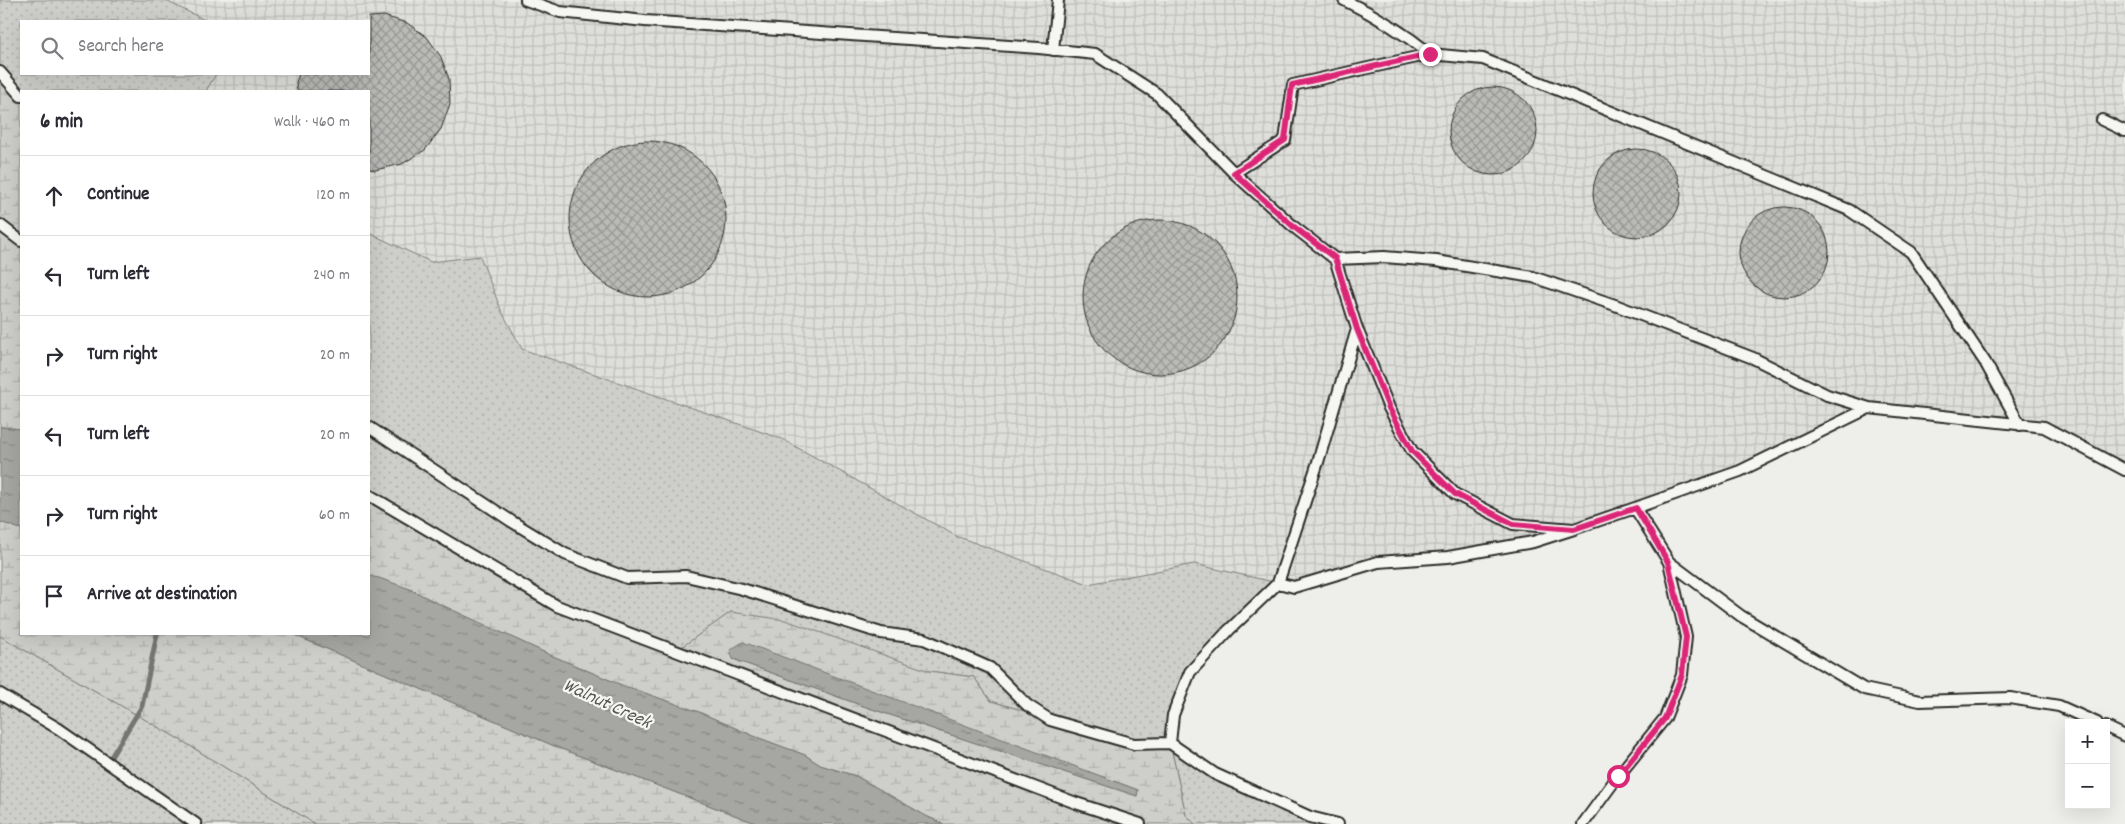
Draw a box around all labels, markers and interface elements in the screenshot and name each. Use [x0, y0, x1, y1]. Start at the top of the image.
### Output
search box [20, 20, 370, 75]
icon: search [38, 34, 66, 62]
text: Search here [78, 34, 164, 61]
route end [1419, 43, 1442, 66]
text: 6 min [40, 108, 83, 138]
text: Walk · 460 m [274, 111, 350, 134]
icon: ahead [40, 182, 68, 210]
text: Continue [87, 182, 149, 209]
text: 120 m [316, 184, 350, 207]
icon: left [40, 262, 68, 290]
text: Turn left [87, 262, 150, 289]
text: 240 m [313, 264, 350, 287]
icon: right [40, 342, 68, 370]
text: Turn right [87, 342, 158, 369]
text: 20 m [320, 344, 350, 367]
icon: left [40, 422, 68, 450]
text: Turn left [87, 422, 150, 449]
text: 20 m [320, 424, 350, 447]
icon: right [40, 502, 68, 530]
text: Turn right [87, 502, 158, 529]
text: 60 m [319, 504, 350, 527]
icon: arrive [40, 582, 68, 610]
text: Arrive at destination [87, 582, 237, 609]
water label: Walnut Creek [558, 673, 657, 738]
map controls [2065, 719, 2110, 809]
button: + [2065, 719, 2110, 764]
button: − [2065, 764, 2110, 809]
route start [1607, 765, 1630, 788]

